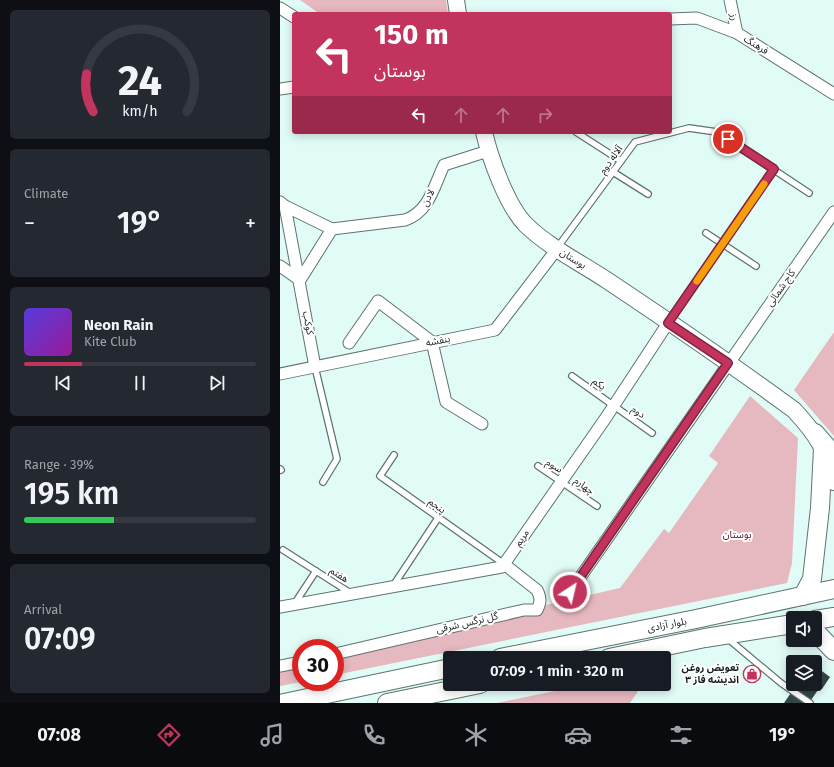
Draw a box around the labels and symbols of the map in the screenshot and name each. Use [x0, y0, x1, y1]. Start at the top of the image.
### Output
street label: رز [727, 11, 741, 22]
street label: فرهنگ [741, 33, 771, 58]
pin [711, 122, 745, 156]
street label: آلاله دوم [597, 143, 628, 178]
street label: لادن [419, 188, 437, 208]
street label: بوستان [558, 246, 589, 272]
street label: کاج شمالی [764, 266, 799, 309]
street label: کوکب [300, 310, 316, 337]
street label: بنفشه [425, 333, 451, 349]
street label: یکم [589, 375, 608, 394]
street label: دوم [628, 403, 647, 423]
street label: سوم [542, 456, 565, 477]
street label: چهارم [570, 475, 597, 499]
street label: پنجم [425, 496, 448, 517]
street label: مریم [512, 527, 533, 549]
park label: بوستان [723, 529, 752, 541]
street label: هفتم [327, 565, 351, 586]
position arrow [549, 571, 591, 613]
street label: گل نرگس شرقی [435, 610, 500, 636]
street label: بلوار آزادی [646, 615, 688, 635]
speed limit sign: 30 [292, 639, 344, 691]
place label: تعویض روغن اندیشه فاز ۳ [682, 662, 739, 686]
shop icon: تعویض روغن اندیشه فاز ۳ [742, 664, 762, 684]

